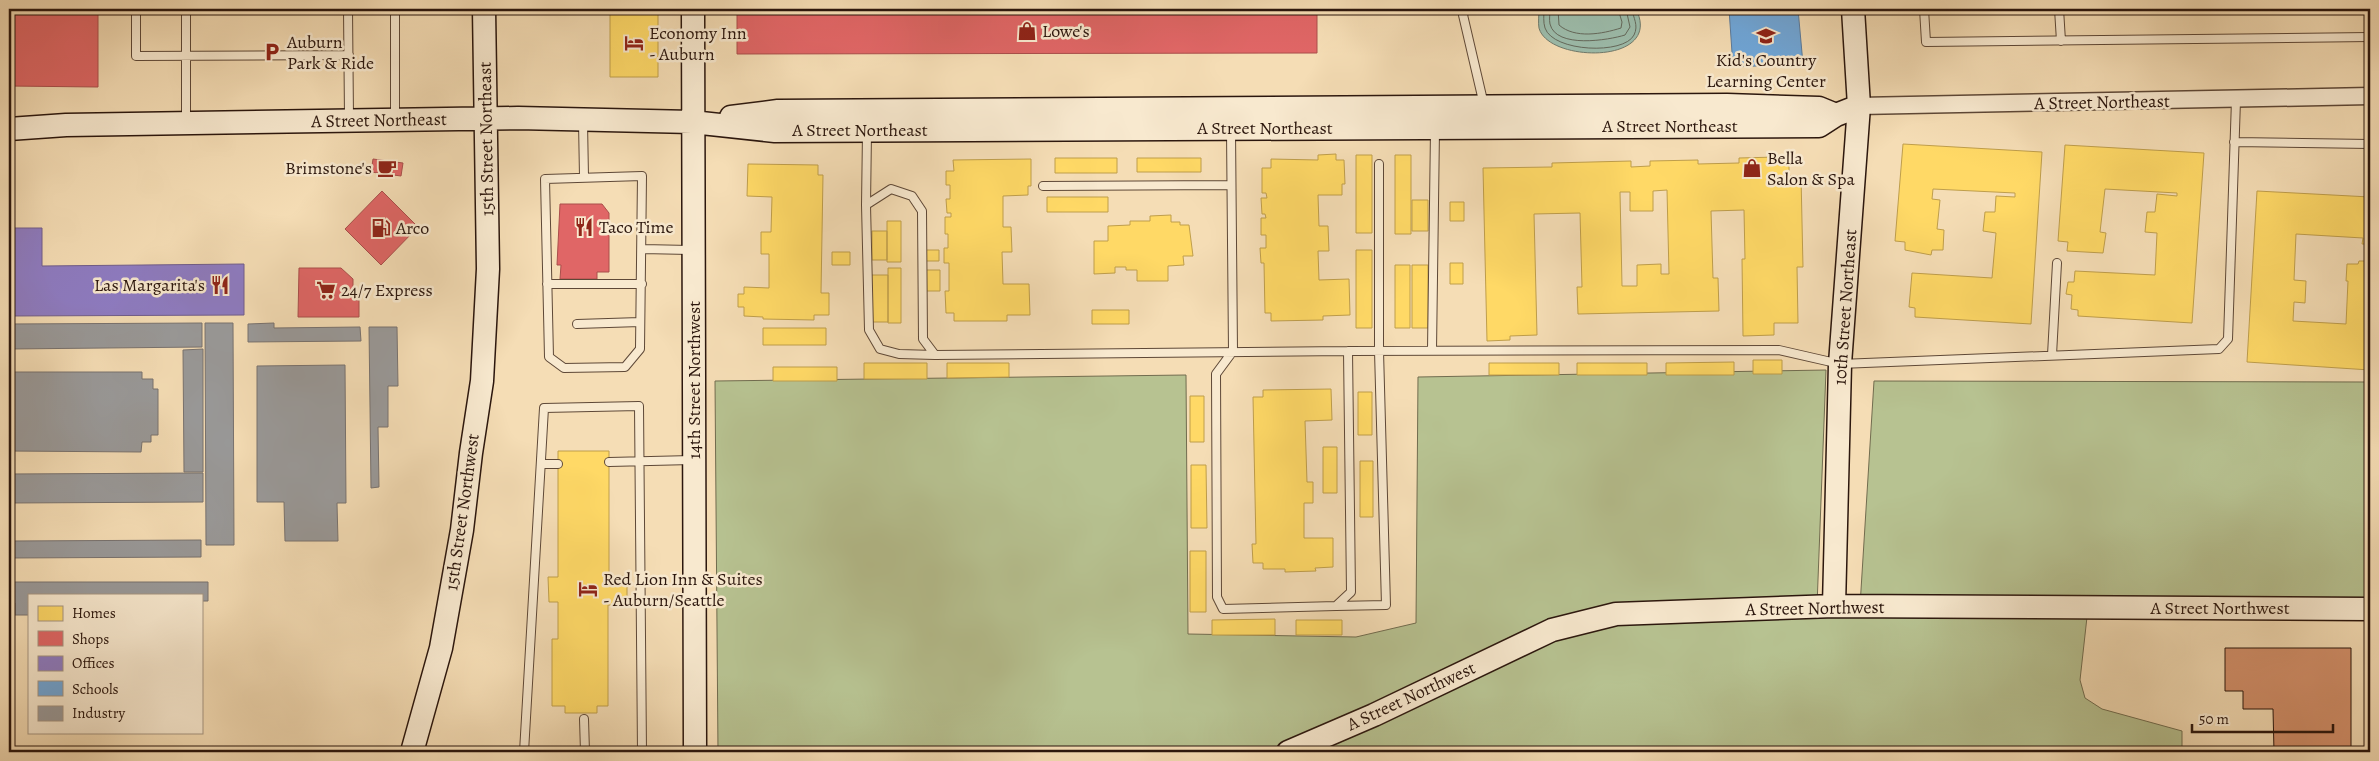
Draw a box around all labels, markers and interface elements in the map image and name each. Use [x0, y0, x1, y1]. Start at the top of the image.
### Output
place label: Lowe's [1042, 19, 1090, 43]
shop icon: Lowe's [1016, 20, 1038, 42]
place label: Economy Inn - Auburn [649, 21, 747, 66]
school or university icon: Kid's Country Learning Center [1755, 25, 1777, 47]
place label: Auburn Park & Ride [286, 30, 374, 75]
hotel icon: Economy Inn - Auburn [623, 32, 645, 54]
parking icon: Auburn Park & Ride [261, 41, 283, 63]
place label: Kid's Country Learning Center [1706, 48, 1826, 93]
street label: 15th Street Northeast [473, 62, 499, 216]
street label: A Street Northeast [2033, 89, 2170, 115]
street label: A Street Northeast [310, 107, 447, 133]
street label: A Street Northeast [1601, 114, 1738, 138]
street label: A Street Northeast [1196, 116, 1333, 140]
street label: A Street Northeast [791, 118, 928, 142]
place label: Bella Salon & Spa [1767, 146, 1856, 191]
place label: Brimstone's [285, 156, 372, 180]
cafe icon: Brimstone's [376, 157, 398, 179]
shop icon: Bella Salon & Spa [1741, 157, 1763, 179]
place label: Taco Time [599, 215, 674, 239]
place label: Arco [395, 216, 429, 240]
restaurant icon: Taco Time [573, 216, 595, 238]
fuel station icon: Arco [370, 217, 392, 239]
street label: 10th Street Northeast [1828, 228, 1862, 386]
place label: Las Margarita's [94, 273, 205, 297]
restaurant icon: Las Margarita's [209, 274, 231, 296]
place label: 24/7 Express [341, 278, 433, 302]
supermarket icon: 24/7 Express [315, 279, 337, 301]
street label: 14th Street Northwest [682, 301, 706, 459]
street label: 15th Street Northwest [439, 432, 485, 592]
place label: Red Lion Inn & Suites - Auburn/Seattle [603, 567, 763, 612]
hotel icon: Red Lion Inn & Suites - Auburn/Seattle [577, 578, 599, 600]
legend [28, 594, 202, 734]
street label: A Street Northwest [1744, 595, 1885, 621]
street label: A Street Northwest [2149, 596, 2290, 620]
text: Homes [72, 603, 116, 623]
text: Shops [72, 629, 109, 649]
text: Offices [72, 653, 115, 673]
street label: A Street Northwest [1342, 656, 1479, 737]
text: Schools [72, 679, 119, 699]
scale bar [2192, 701, 2333, 733]
text: Industry [72, 703, 126, 723]
text: 50 m [2199, 709, 2229, 729]

